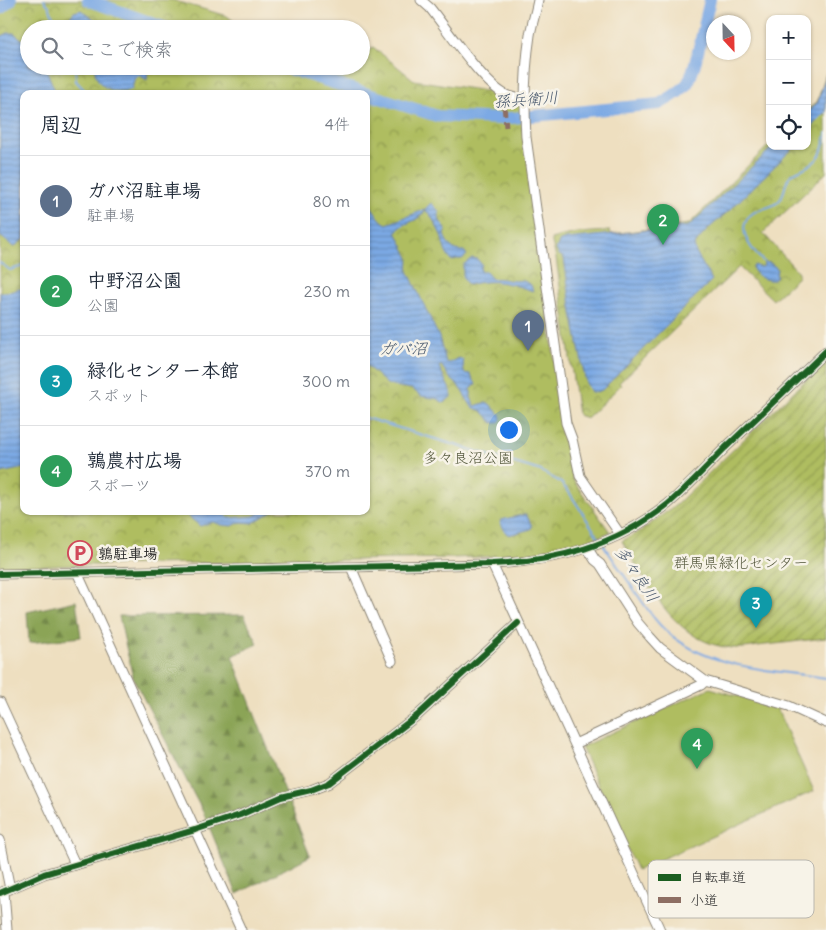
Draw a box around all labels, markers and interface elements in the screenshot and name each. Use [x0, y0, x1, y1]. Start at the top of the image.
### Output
north arrow [706, 15, 751, 60]
map controls [766, 15, 811, 150]
button: + [766, 15, 811, 60]
search box [20, 20, 370, 75]
icon: search [38, 34, 66, 62]
text: ここで検索 [78, 37, 173, 61]
button: − [766, 60, 811, 105]
water label: 孫兵衛川 [493, 87, 559, 111]
button: locate [766, 105, 811, 150]
text: 周辺 [40, 111, 82, 138]
text: 4件 [325, 114, 350, 134]
text: ガバ沼駐車場 [87, 178, 201, 202]
text: 1 [53, 191, 59, 211]
text: 80 m [312, 191, 350, 211]
pin: 2 [647, 204, 679, 245]
text: 駐車場 [87, 205, 135, 225]
text: 中野沼公園 [87, 268, 182, 292]
text: 2 [52, 281, 60, 301]
text: 230 m [304, 281, 350, 301]
text: 公園 [87, 295, 119, 315]
pin: 1 [512, 310, 544, 351]
water label: ガバ沼 [379, 338, 429, 358]
text: 緑化センター本館 [87, 358, 239, 382]
text: 3 [51, 371, 61, 391]
text: 300 m [302, 371, 350, 391]
text: スポット [87, 385, 151, 405]
your location [496, 417, 522, 443]
text: 鶉農村広場 [87, 448, 182, 472]
park label: 多々良沼公園 [423, 448, 513, 467]
text: 4 [51, 461, 61, 481]
text: 370 m [305, 461, 350, 481]
text: スポーツ [87, 475, 151, 495]
parking icon: 鶉駐車場 [67, 540, 93, 566]
water label: 多々良川 [611, 542, 663, 606]
place label: 鶉駐車場 [98, 544, 158, 563]
park label: 群馬県緑化センター [674, 553, 808, 572]
pin: 3 [740, 587, 772, 628]
pin: 4 [681, 728, 713, 769]
legend [648, 860, 814, 918]
text: 自転車道 [690, 868, 746, 886]
text: 小道 [690, 891, 718, 909]

